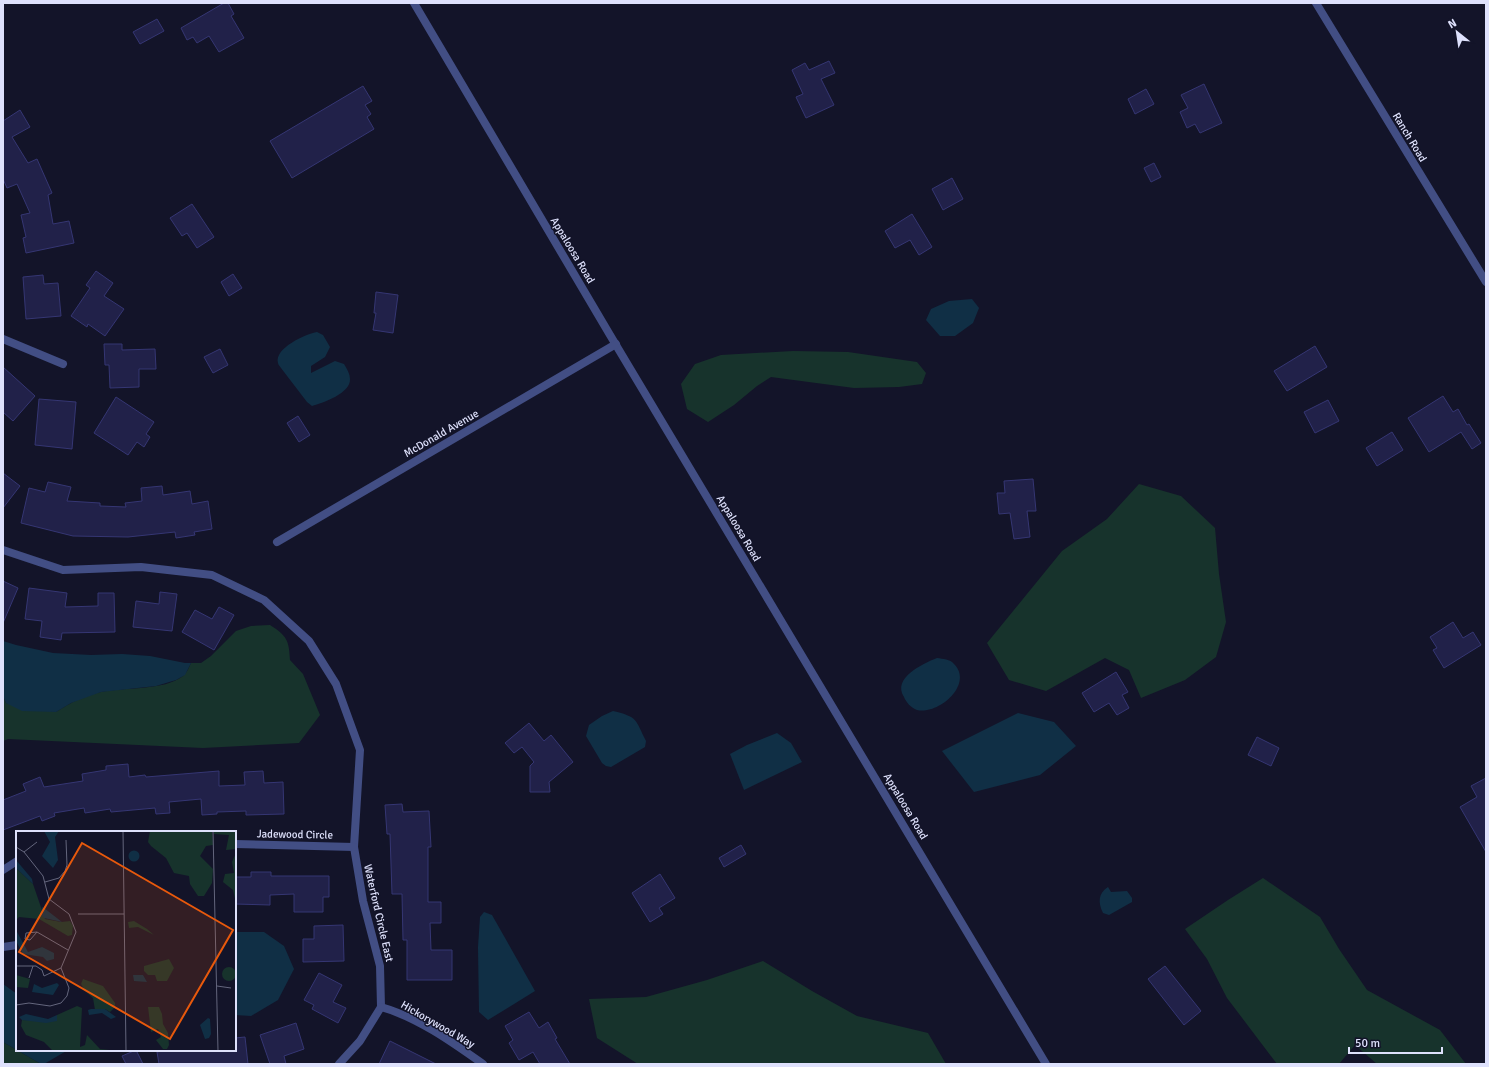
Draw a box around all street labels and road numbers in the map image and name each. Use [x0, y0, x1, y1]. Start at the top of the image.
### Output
street label: Ranch Road [1390, 110, 1429, 164]
street label: Appaloosa Road [548, 215, 598, 286]
street label: McDonald Avenue [401, 407, 481, 460]
street label: Appaloosa Road [714, 493, 764, 564]
street label: Appaloosa Road [881, 771, 931, 842]
street label: Jadewood Circle [257, 827, 333, 842]
street label: Waterford Circle East [361, 863, 396, 963]
street label: Hickorywood Way [399, 998, 478, 1051]

